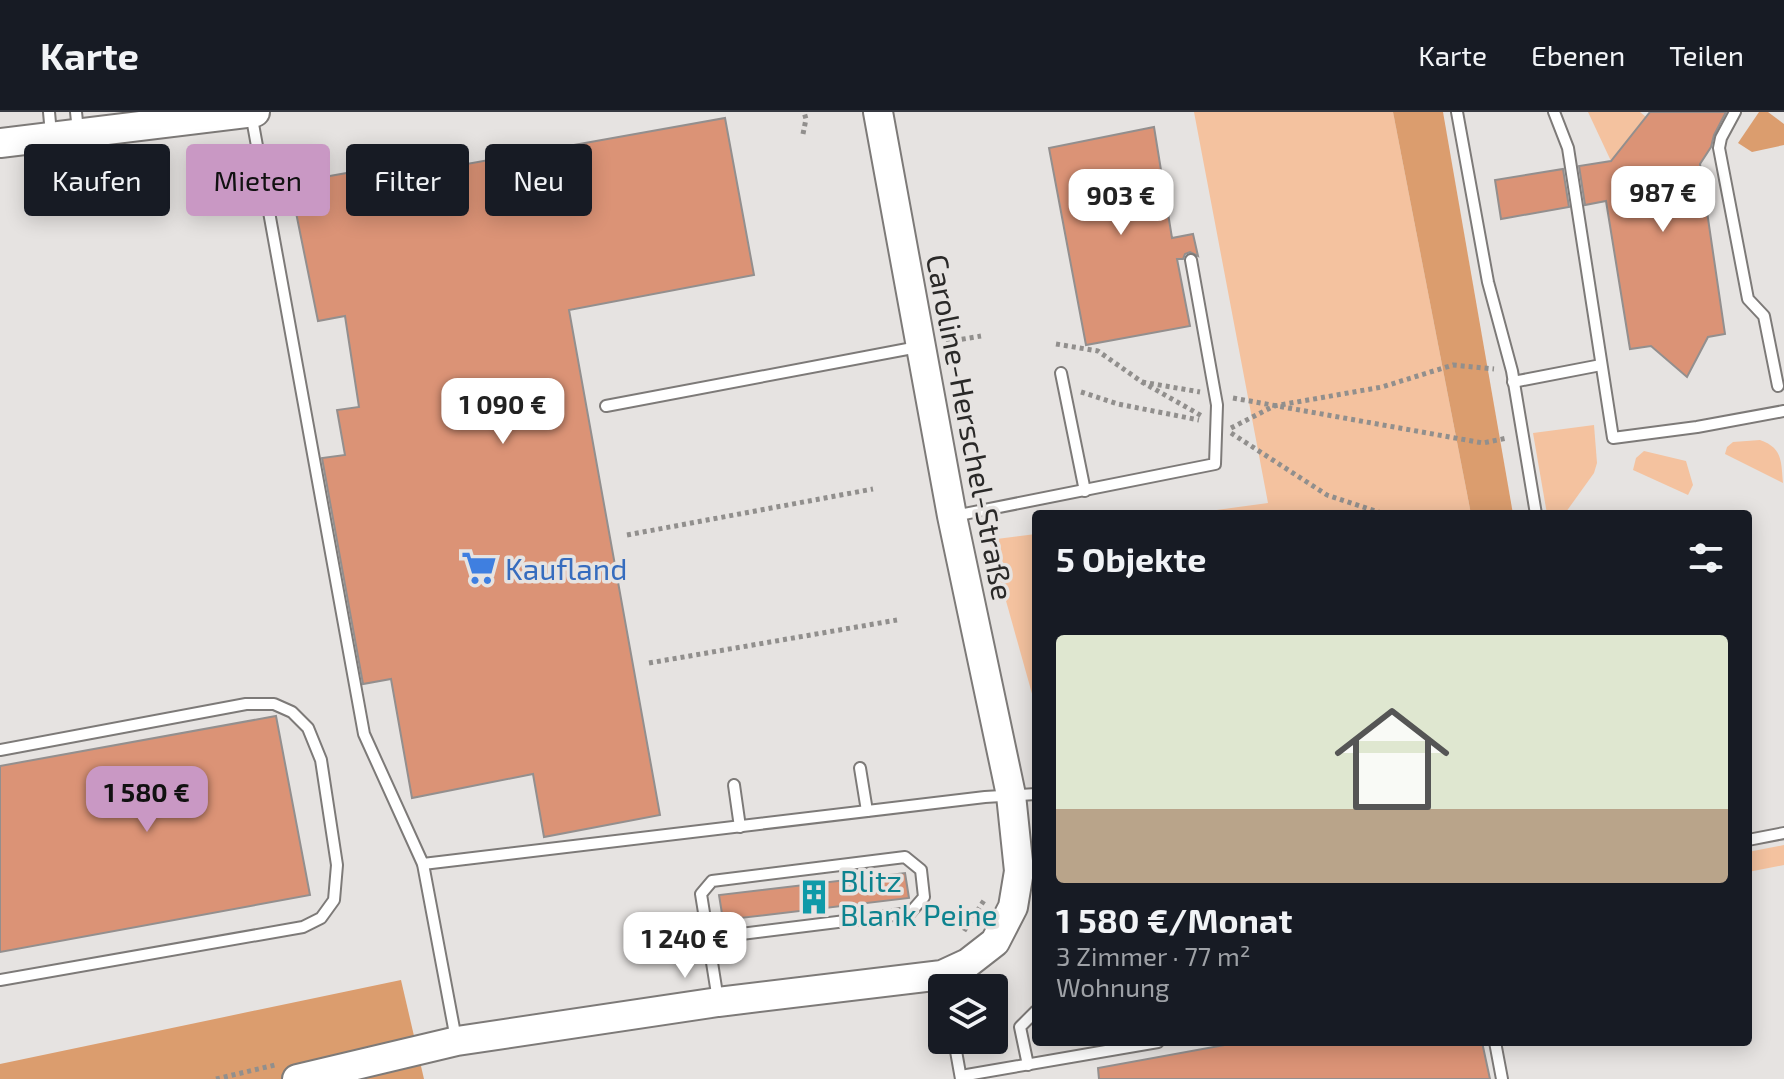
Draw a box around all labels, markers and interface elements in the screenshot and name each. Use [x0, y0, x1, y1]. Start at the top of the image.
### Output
text: Karte [40, 32, 139, 78]
text: Karte [1418, 38, 1487, 72]
text: Ebenen [1531, 38, 1625, 72]
text: Teilen [1669, 38, 1744, 72]
chip: Kaufen [24, 144, 170, 216]
chip: Mieten [186, 144, 330, 216]
chip: Filter [346, 144, 469, 216]
chip: Neu [485, 144, 592, 216]
pin: 987 € [1607, 166, 1719, 234]
pin: 903 € [1065, 169, 1177, 237]
text: 987 € [1629, 176, 1697, 207]
text: 903 € [1087, 179, 1155, 210]
street label: Caroline-Herschel-Straße [920, 251, 1022, 603]
pin: 1 090 € [429, 378, 577, 446]
text: 1 090 € [459, 388, 547, 419]
icon: filters [1684, 536, 1728, 580]
text: 5 Objekte [1056, 538, 1206, 579]
supermarket icon: Kaufland [460, 549, 498, 587]
place label: Kaufland [505, 550, 627, 586]
icon: home [1320, 687, 1464, 831]
pin: 1 580 € [73, 766, 221, 834]
text: 1 580 € [104, 776, 190, 807]
place label: Blitz Blank Peine [840, 862, 998, 932]
building icon: Blitz Blank Peine [795, 878, 833, 916]
text: 1 580 €/Monat [1056, 899, 1292, 940]
pin: 1 240 € [611, 912, 759, 980]
text: 1 240 € [641, 922, 729, 953]
text: 3 Zimmer · 77 m² [1056, 940, 1251, 971]
text: Wohnung [1056, 971, 1170, 1002]
map controls [928, 974, 1008, 1054]
button: layers [928, 974, 1008, 1054]

